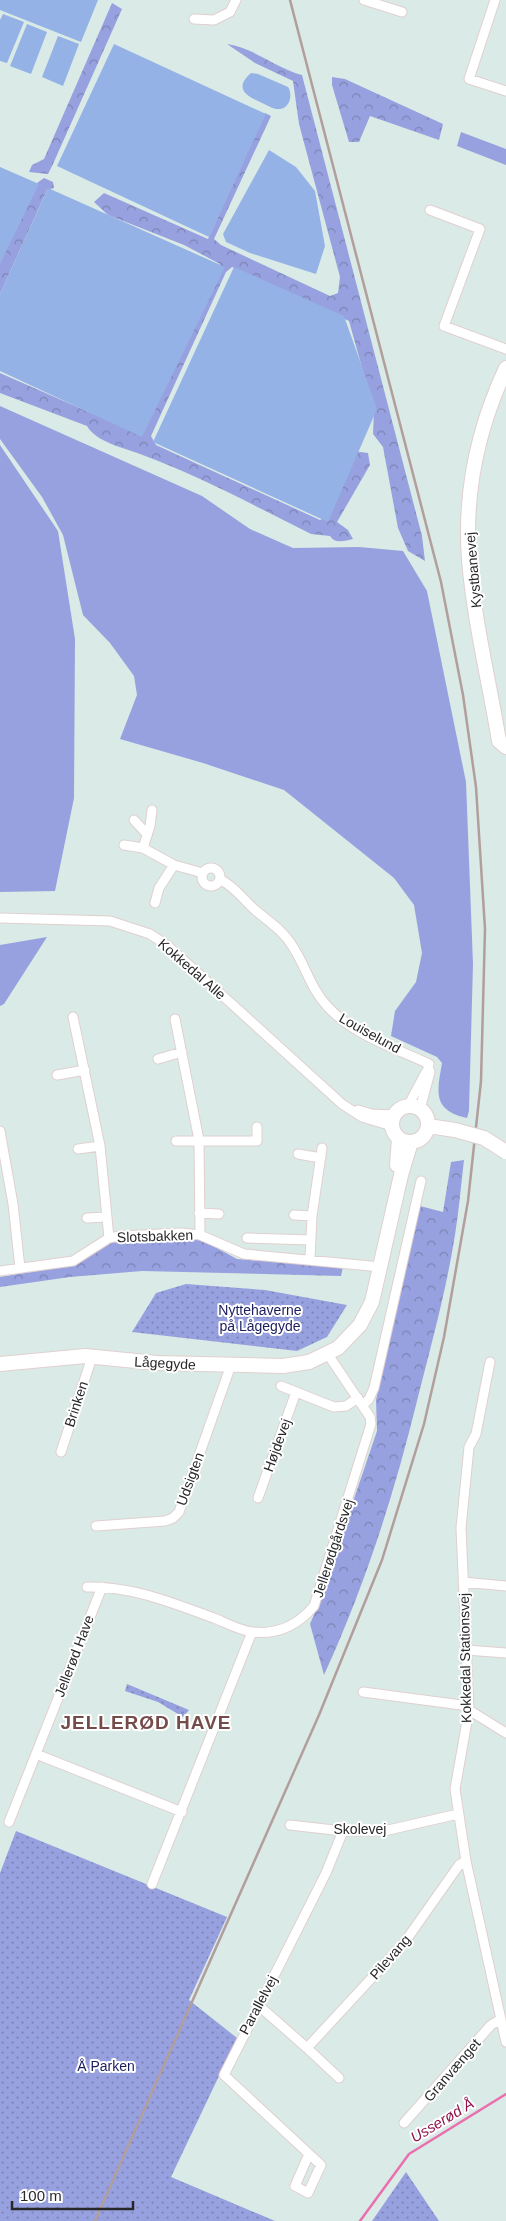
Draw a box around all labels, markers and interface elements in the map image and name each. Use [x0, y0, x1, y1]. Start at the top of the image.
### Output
street label: Kystbanevej [462, 531, 484, 609]
street label: Kokkedal Alle [155, 935, 229, 1003]
street label: Louiselund [337, 1010, 403, 1056]
street label: Slotsbakken [117, 1227, 193, 1245]
park label: Nyttehaverne på Lågegyde [218, 1302, 302, 1334]
street label: Lågegyde [134, 1353, 196, 1373]
street label: Brinken [61, 1379, 91, 1429]
street label: Højdevej [260, 1416, 294, 1474]
street label: Udsigten [173, 1450, 207, 1508]
street label: Jellerødgårdsvej [310, 1497, 356, 1599]
street label: Kokkedal Stationsvej [456, 1593, 474, 1723]
street label: Jellerød Have [51, 1613, 97, 1699]
district label: JELLERØD HAVE [60, 1712, 232, 1733]
street label: Skolevej [334, 1821, 386, 1837]
street label: Pilevang [366, 1931, 414, 1983]
street label: Parallelvej [236, 1973, 280, 2037]
street label: Granvænget [420, 2035, 484, 2105]
park label: Å Parken [77, 2058, 135, 2074]
water label: Usserød Å [407, 2094, 477, 2146]
scale bar [12, 2178, 134, 2210]
text: 100 m [20, 2187, 62, 2204]

